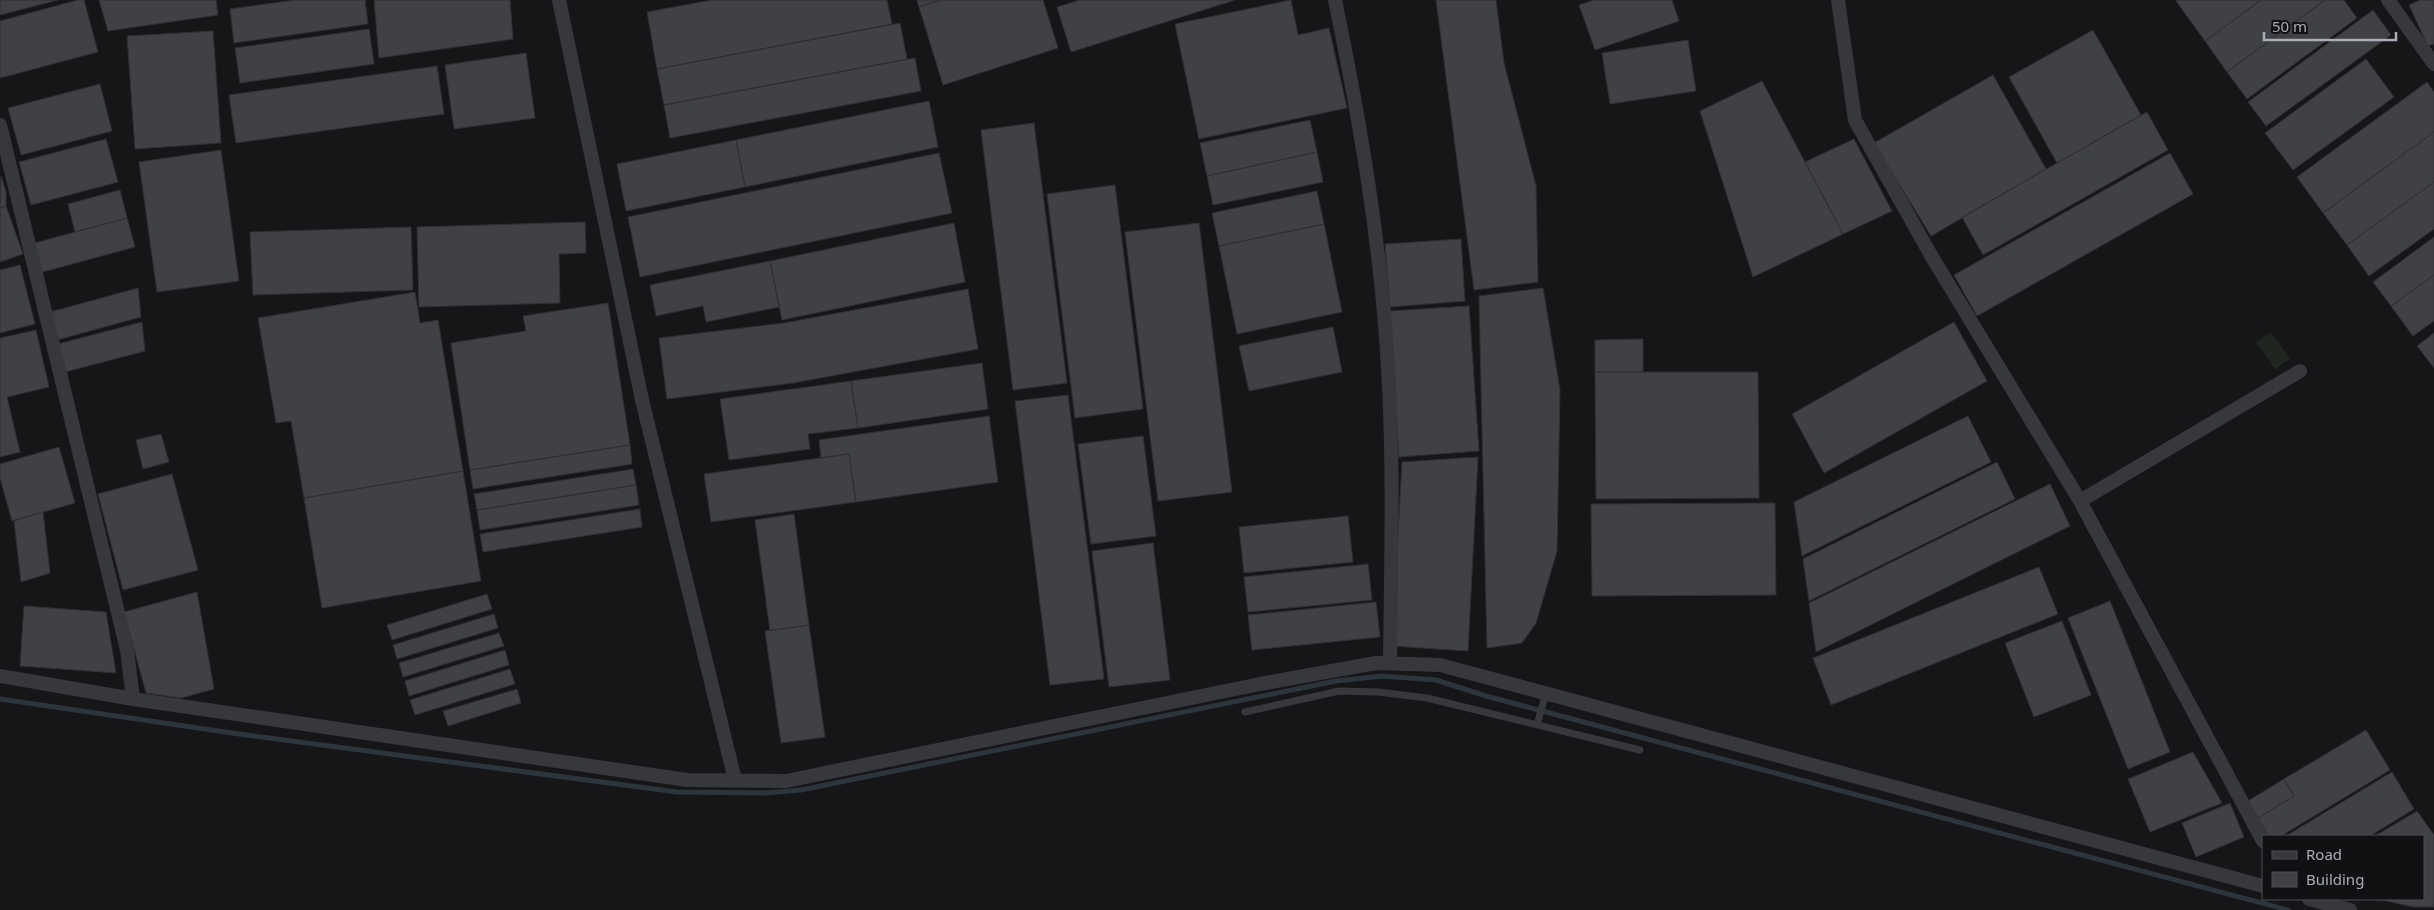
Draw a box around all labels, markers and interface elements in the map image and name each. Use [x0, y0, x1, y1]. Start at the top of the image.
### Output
scale bar [2264, 10, 2396, 42]
text: 50 m [2272, 16, 2307, 36]
legend [2262, 835, 2424, 900]
text: Road [2306, 844, 2342, 864]
text: Building [2306, 869, 2364, 889]

